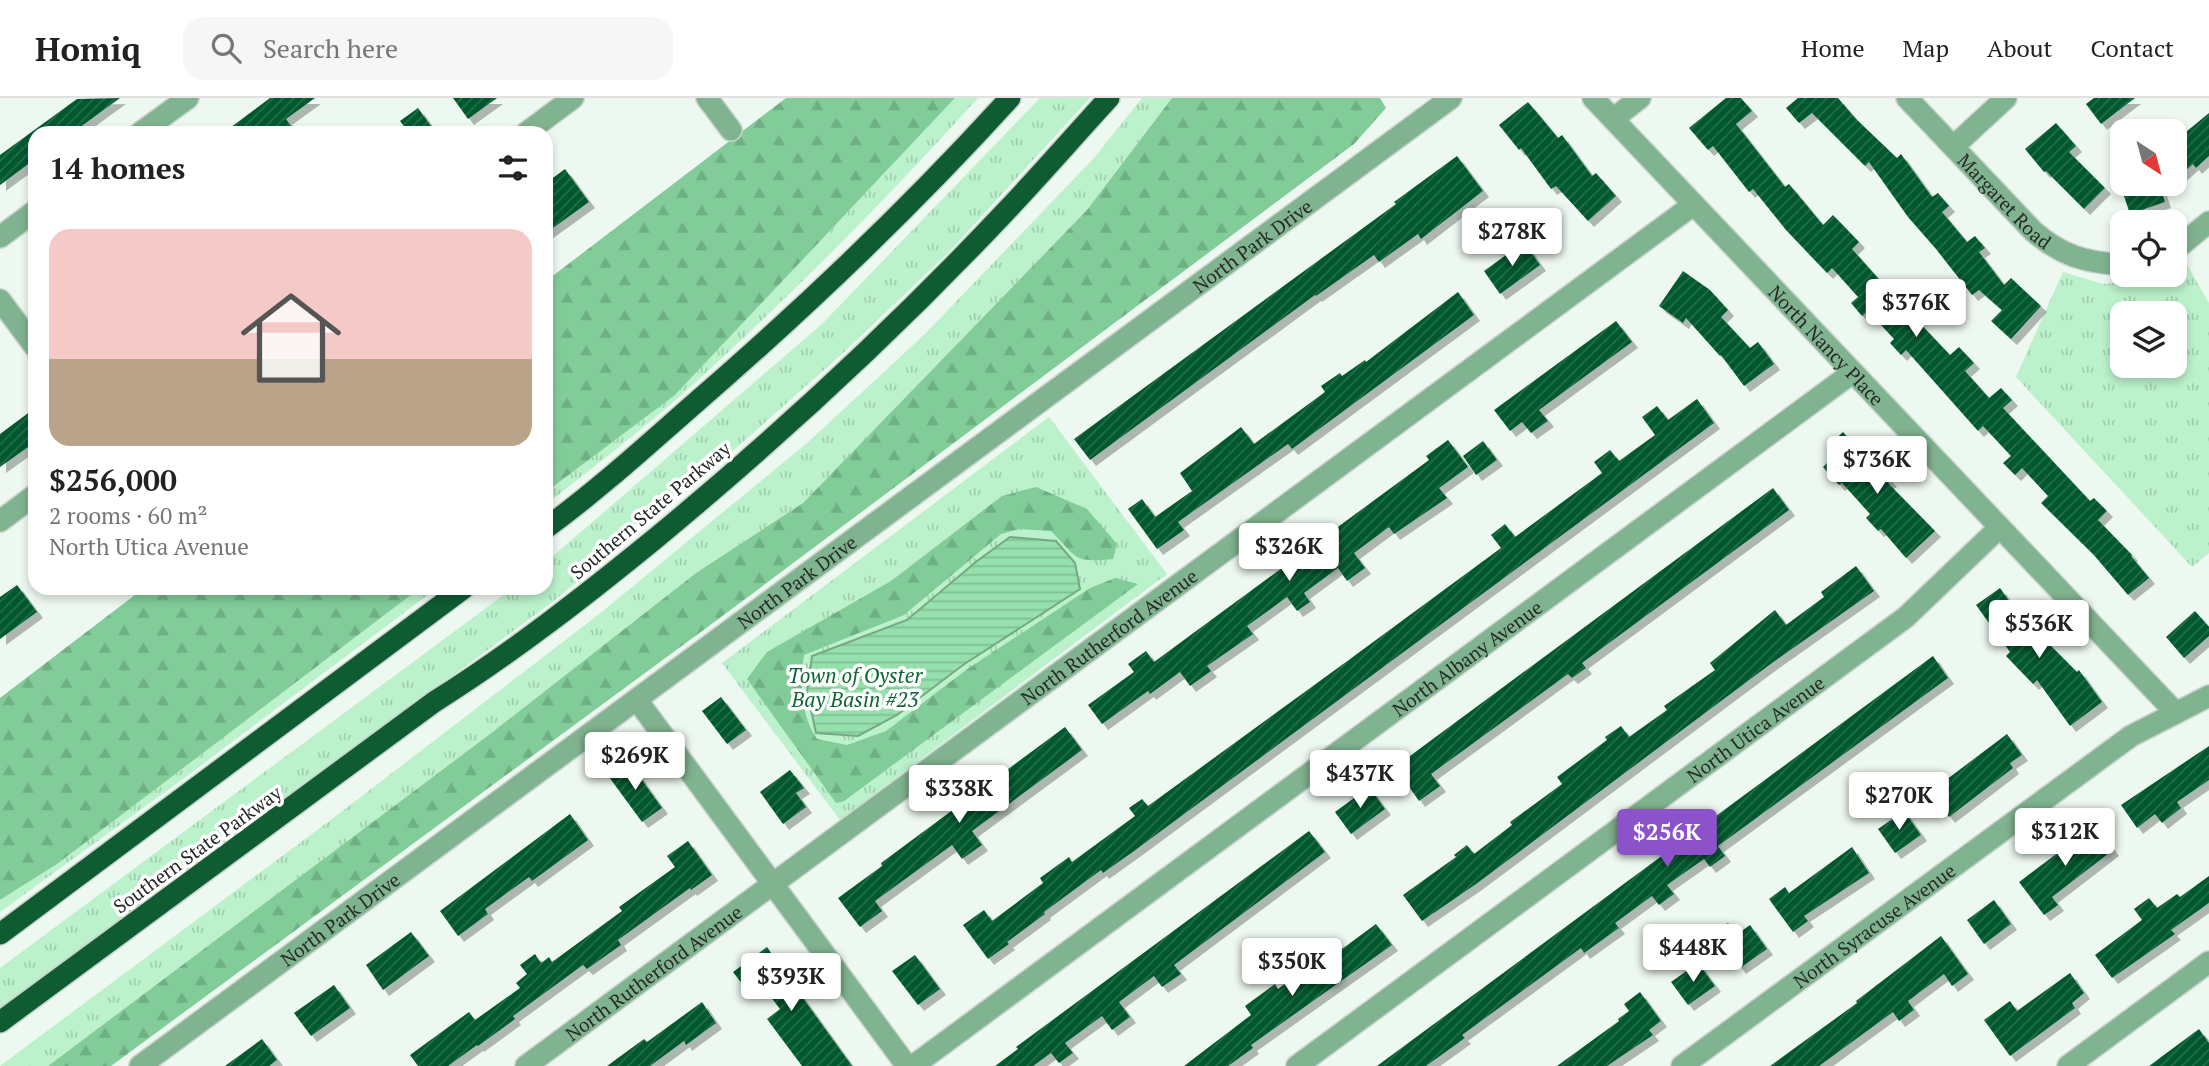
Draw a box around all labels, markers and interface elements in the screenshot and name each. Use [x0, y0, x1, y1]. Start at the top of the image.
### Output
search box [183, 17, 673, 80]
text: Homiq [35, 27, 141, 70]
icon: search [207, 29, 245, 67]
text: Search here [263, 31, 398, 65]
text: Home [1801, 32, 1865, 64]
text: Map [1903, 32, 1949, 64]
text: About [1987, 32, 2053, 64]
text: Contact [2091, 32, 2174, 64]
north arrow [2110, 119, 2188, 196]
map controls [2110, 119, 2187, 378]
street label: Margaret Road [1953, 147, 2057, 254]
text: 14 homes [49, 148, 185, 188]
icon: filters [494, 149, 532, 187]
street label: North Park Drive [1187, 193, 1317, 298]
pin: $278K [1463, 208, 1561, 268]
button: locate [2110, 210, 2187, 287]
text: $278K [1478, 215, 1546, 246]
icon: home [228, 275, 354, 401]
street label: North Nancy Place [1764, 279, 1890, 410]
pin: $376K [1867, 280, 1965, 339]
text: $376K [1882, 286, 1950, 317]
button: layers [2110, 301, 2187, 378]
street label: Southern State Parkway [565, 435, 736, 584]
pin: $736K [1828, 436, 1926, 496]
text: $736K [1843, 443, 1911, 474]
text: $256,000 [49, 460, 177, 500]
text: 2 rooms · 60 m² [49, 500, 208, 531]
pin: $326K [1240, 524, 1338, 583]
street label: North Park Drive [732, 529, 861, 634]
text: $326K [1255, 530, 1323, 561]
text: North Utica Avenue [49, 531, 249, 562]
street label: North Rutherford Avenue [1015, 563, 1202, 710]
street label: North Albany Avenue [1387, 594, 1547, 721]
pin: $536K [1990, 601, 2088, 660]
text: $536K [2005, 607, 2073, 638]
water label: Town of Oyster Bay Basin #23 [788, 661, 923, 713]
street label: North Utica Avenue [1681, 669, 1829, 787]
pin: $269K [586, 732, 684, 792]
text: $269K [601, 739, 669, 770]
pin: $437K [1311, 750, 1409, 810]
text: $437K [1326, 757, 1394, 788]
pin: $338K [910, 766, 1008, 825]
text: $338K [925, 772, 993, 803]
pin: $270K [1850, 772, 1948, 832]
street label: Southern State Parkway [108, 779, 286, 918]
text: $270K [1865, 779, 1933, 810]
pin: $312K [2016, 808, 2114, 868]
pin: $256K [1618, 810, 1716, 869]
text: $312K [2031, 815, 2099, 846]
text: $256K [1633, 816, 1701, 847]
street label: North Syracuse Avenue [1788, 857, 1960, 993]
street label: North Park Drive [275, 866, 404, 971]
street label: North Rutherford Avenue [560, 899, 747, 1046]
pin: $448K [1644, 924, 1742, 984]
text: $448K [1659, 931, 1727, 962]
pin: $350K [1243, 939, 1341, 998]
text: $350K [1258, 945, 1326, 976]
pin: $393K [742, 954, 840, 1013]
text: $393K [757, 960, 825, 991]

